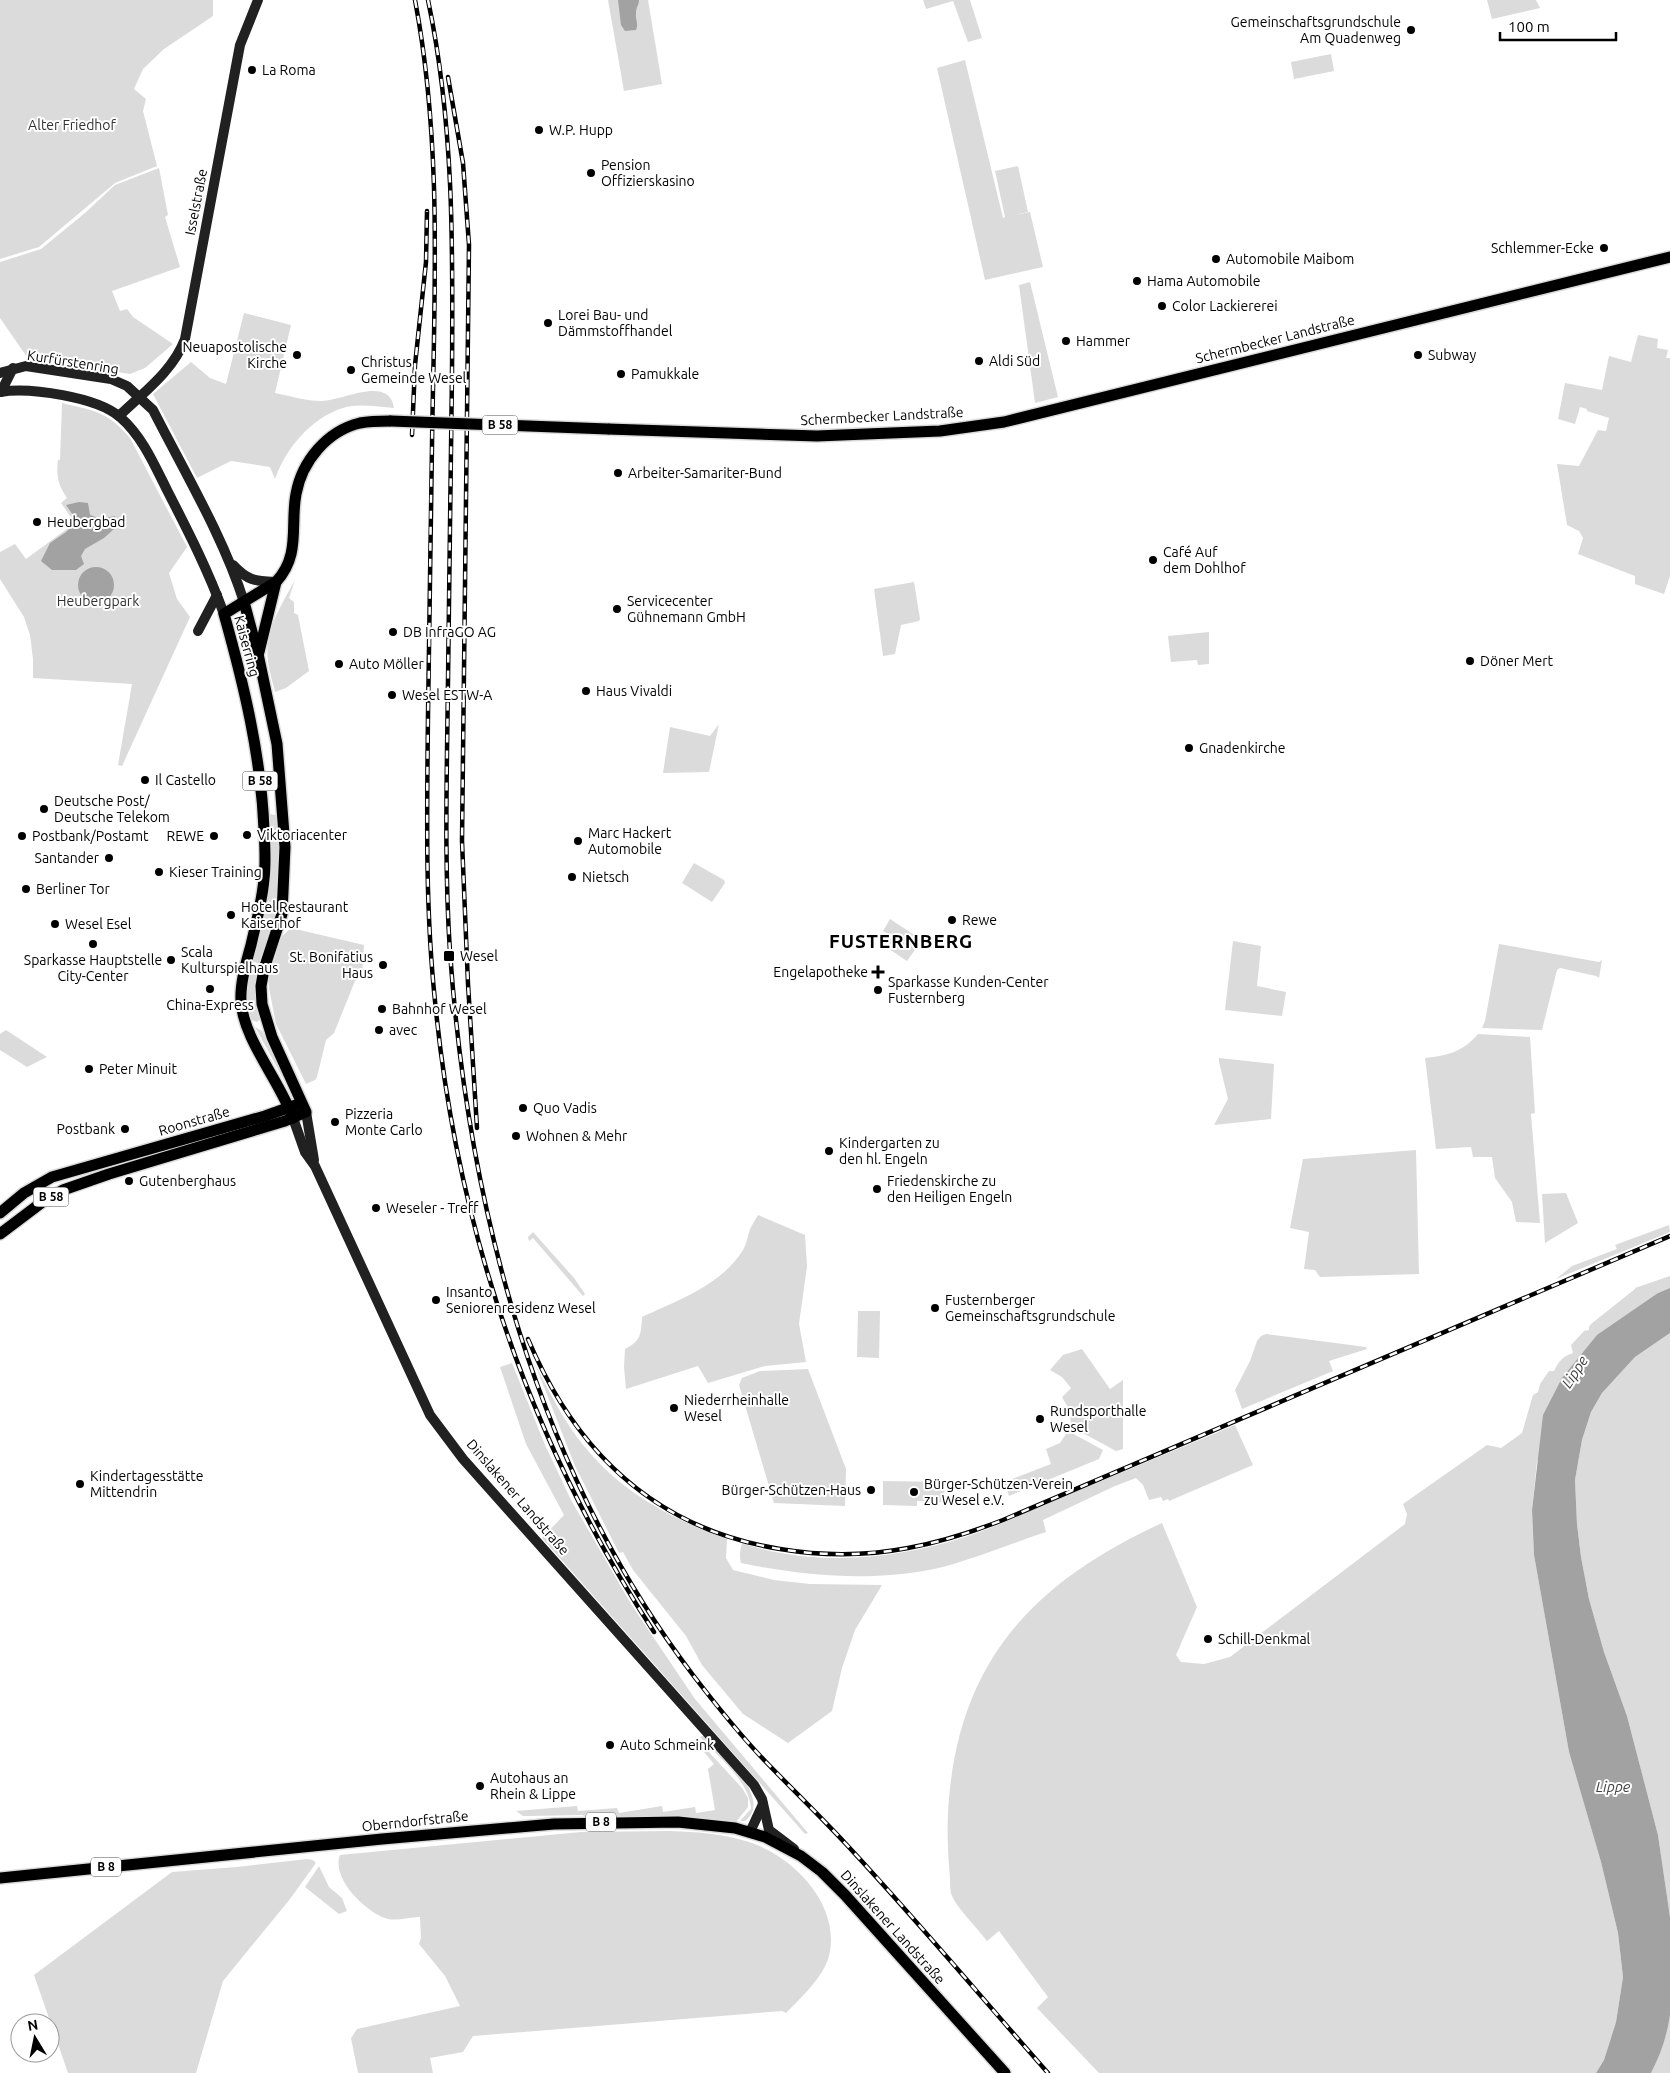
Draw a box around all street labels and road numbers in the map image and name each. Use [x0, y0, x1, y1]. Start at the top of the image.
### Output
street label: Isselstraße [182, 167, 210, 237]
street label: Schermbecker Landstraße [1194, 311, 1356, 367]
street label: Kurfürstenring [26, 347, 120, 377]
street label: Schermbecker Landstraße [800, 404, 964, 428]
road number: B 58 [482, 416, 518, 434]
street label: Kaiserring [231, 614, 263, 678]
road number: B 58 [242, 771, 278, 790]
street label: Roonstraße [157, 1103, 231, 1139]
road number: B 58 [34, 1188, 68, 1206]
street label: Dinslakener Landstraße [463, 1436, 573, 1558]
street label: Oberndorfstraße [361, 1807, 469, 1835]
road number: B 8 [586, 1812, 616, 1831]
road number: B 8 [91, 1858, 121, 1876]
street label: Dinslakener Landstraße [838, 1867, 948, 1987]

